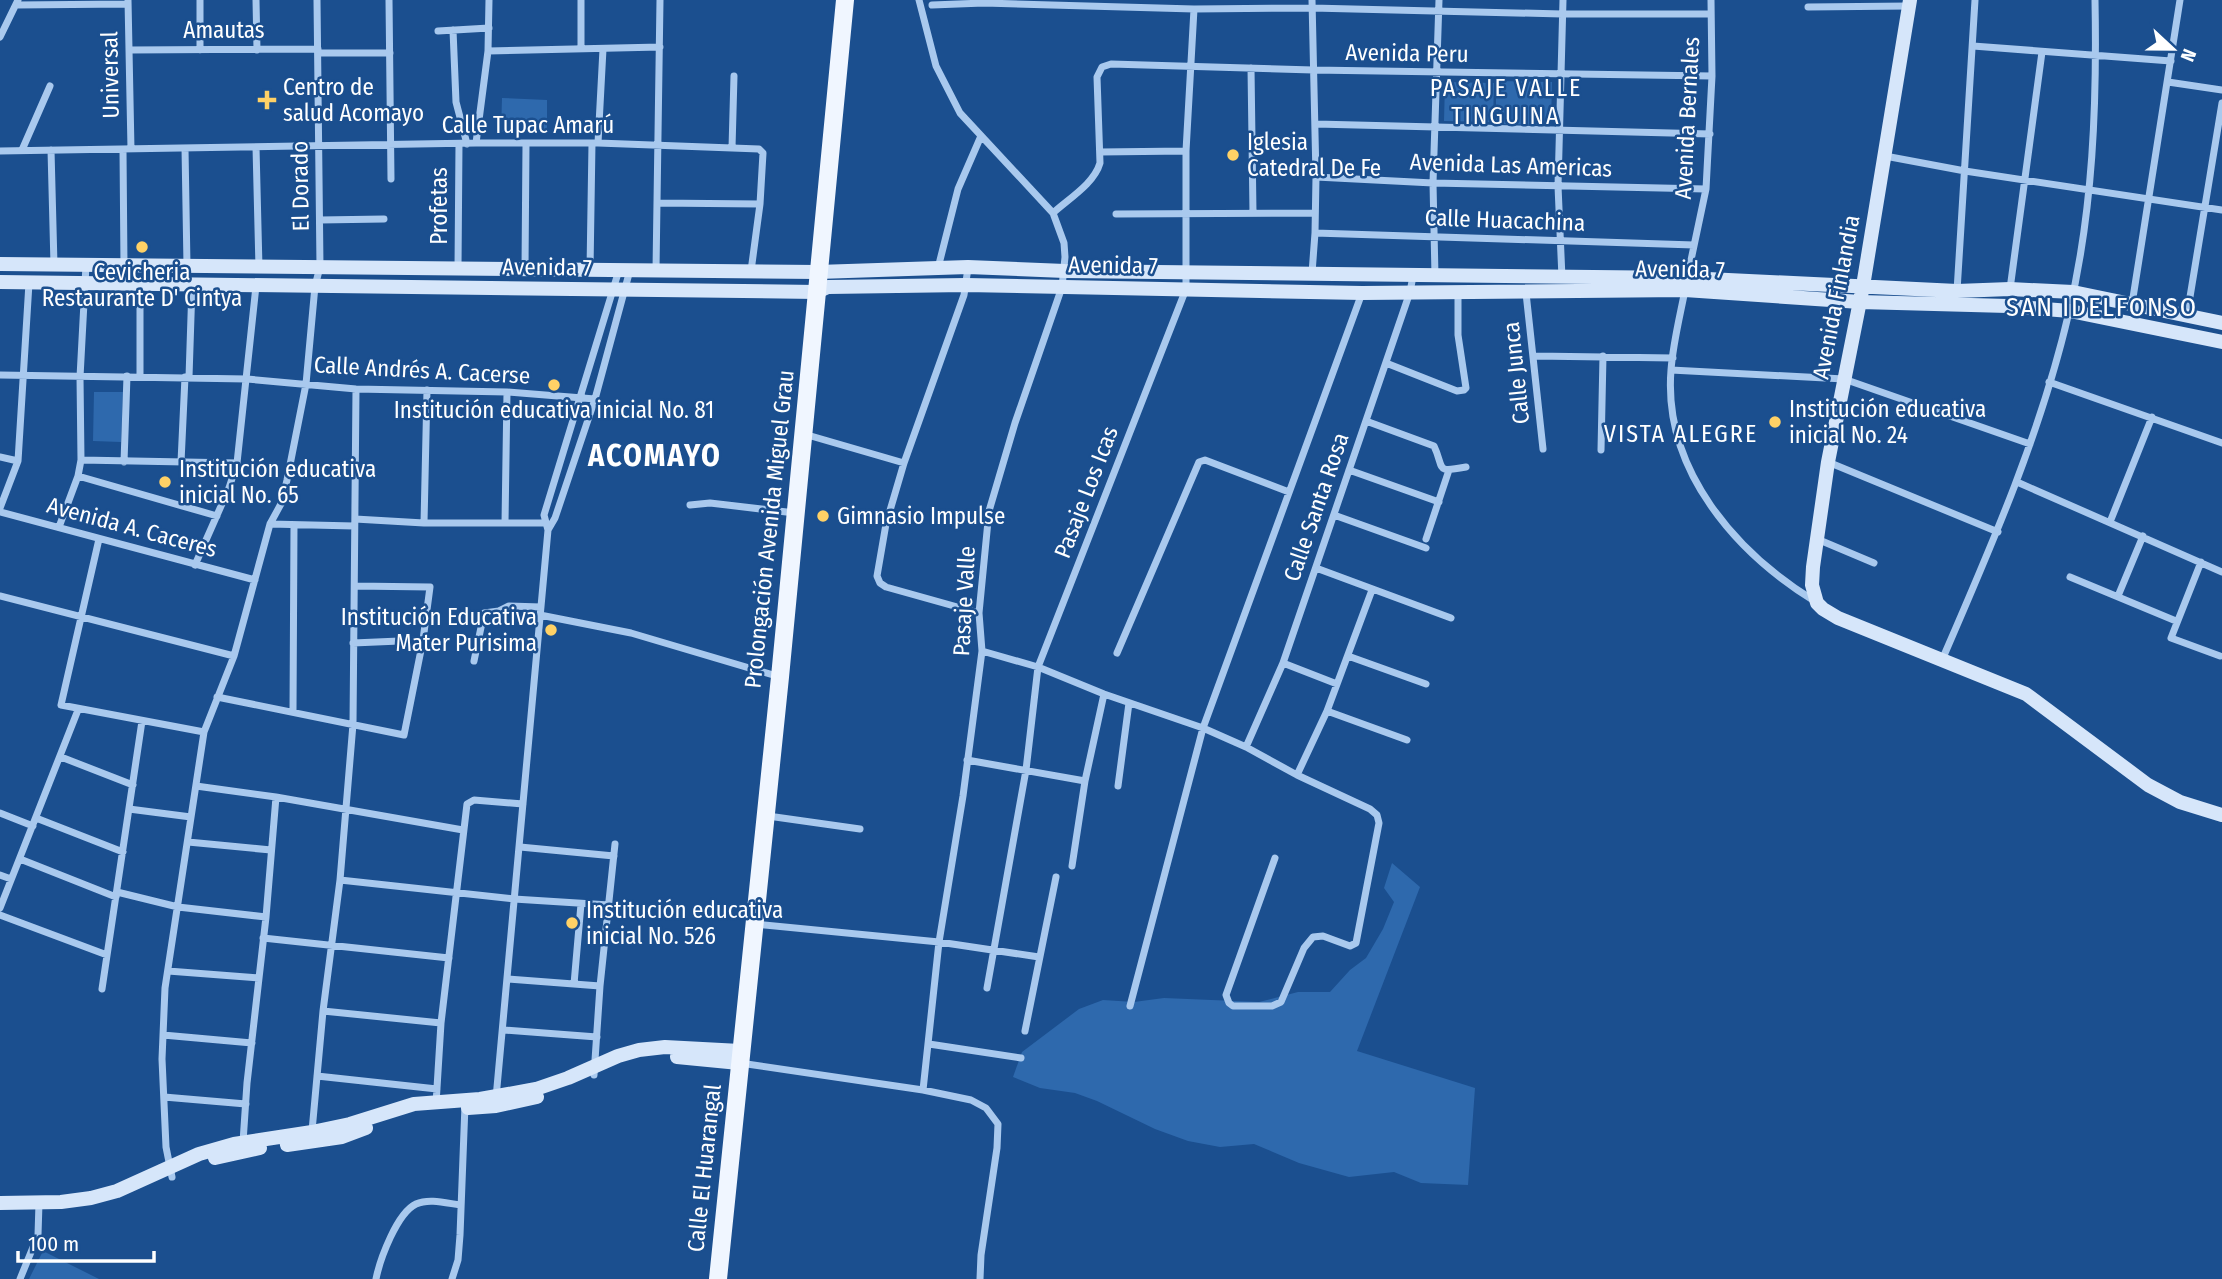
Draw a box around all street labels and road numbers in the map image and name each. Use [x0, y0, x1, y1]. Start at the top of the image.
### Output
street label: Amautas [183, 16, 265, 44]
street label: Universal [95, 31, 125, 119]
street label: Avenida Bernales [1669, 36, 1705, 200]
street label: Avenida Peru [1345, 38, 1469, 68]
street label: Calle Tupac Amarú [442, 111, 614, 139]
street label: El Dorado [285, 140, 315, 232]
street label: Avenida Las Americas [1409, 147, 1613, 183]
street label: Profetas [425, 167, 453, 245]
street label: Calle Huacachina [1424, 203, 1586, 237]
street label: Avenida Finlandia [1806, 213, 1866, 381]
street label: Avenida 7 [1068, 250, 1158, 280]
street label: Avenida 7 [502, 252, 592, 282]
street label: Avenida 7 [1635, 254, 1725, 284]
street label: Calle Junca [1497, 321, 1535, 425]
street label: Calle Andrés A. Cacerse [313, 350, 531, 390]
street label: Prolongación Avenida Miguel Grau [738, 368, 800, 690]
street label: Pasaje Los Icas [1048, 422, 1124, 562]
street label: Calle Santa Rosa [1277, 429, 1355, 585]
street label: Avenida A. Caceres [44, 491, 220, 563]
street label: Pasaje Valle [947, 545, 981, 657]
street label: Calle El Huarangal [681, 1083, 727, 1253]

